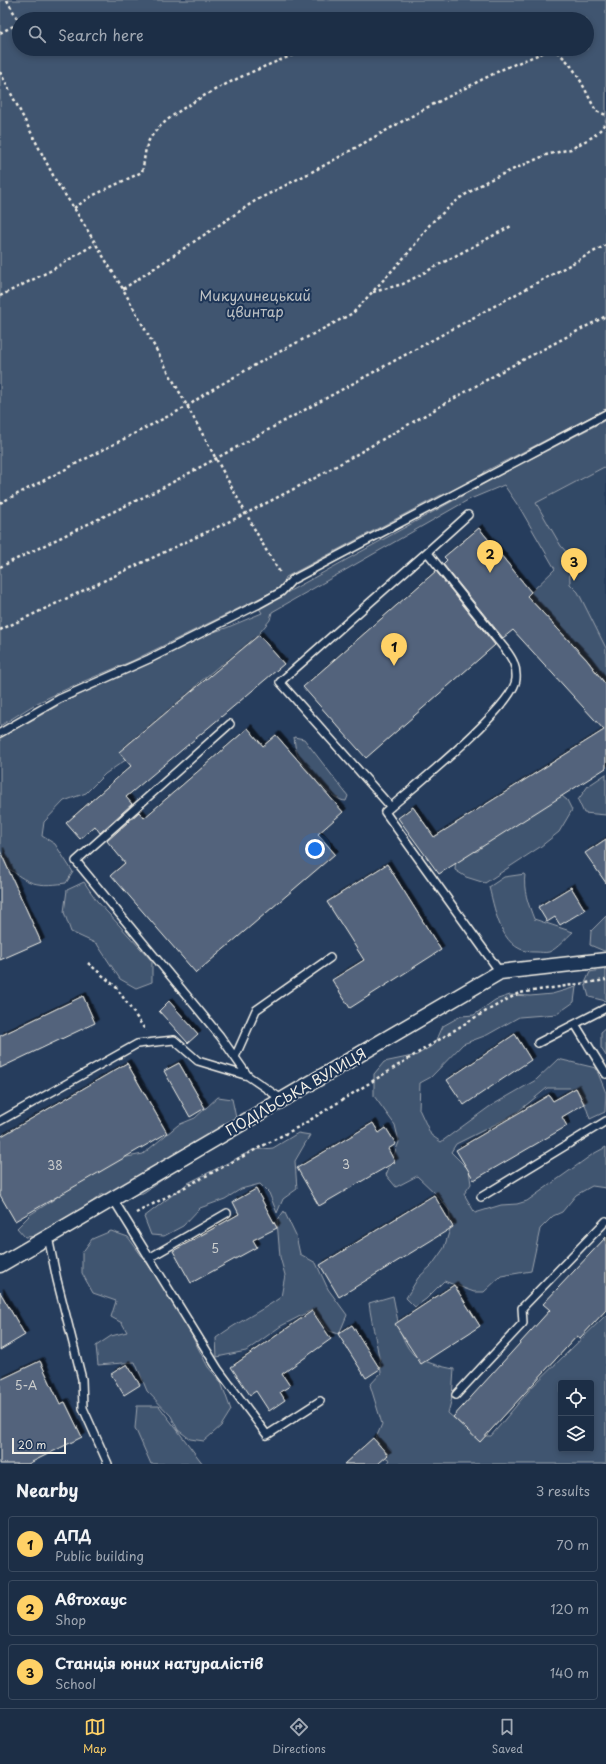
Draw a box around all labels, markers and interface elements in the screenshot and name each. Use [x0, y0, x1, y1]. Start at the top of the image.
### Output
search box [12, 12, 594, 56]
icon: search [26, 23, 48, 45]
text: Search here [58, 23, 144, 46]
park label: Микулинецький цвинтар [199, 285, 311, 322]
pin: 2 [477, 540, 503, 573]
pin: 3 [561, 548, 587, 581]
pin: 1 [381, 633, 407, 666]
your location [305, 839, 325, 859]
street label: ПОДІЛЬСЬКА ВУЛИЦЯ [221, 1043, 370, 1141]
house number: 3 [342, 1155, 350, 1173]
house number: 38 [47, 1156, 63, 1174]
house number: 5 [211, 1239, 219, 1257]
house number: 5-А [15, 1376, 37, 1394]
map controls [558, 1380, 594, 1452]
button: locate [558, 1380, 594, 1416]
button: layers [558, 1416, 594, 1452]
scale bar [12, 1436, 66, 1455]
text: 20 m [18, 1436, 46, 1453]
text: Nearby [16, 1477, 78, 1503]
text: 3 results [536, 1481, 590, 1500]
text: ДПД [55, 1523, 91, 1546]
text: 1 [27, 1535, 33, 1554]
text: 70 m [556, 1535, 589, 1554]
text: Public building [55, 1546, 144, 1565]
text: Автохаус [55, 1587, 127, 1610]
text: 2 [25, 1599, 35, 1618]
text: 120 m [550, 1599, 589, 1618]
text: Shop [55, 1610, 86, 1629]
text: Станція юних натуралістів [55, 1651, 263, 1674]
text: 3 [26, 1663, 34, 1682]
text: 140 m [550, 1663, 589, 1682]
text: School [55, 1674, 96, 1693]
tab: Map [83, 1716, 106, 1757]
tab: Directions [272, 1716, 326, 1757]
tab: Saved [492, 1716, 523, 1757]

